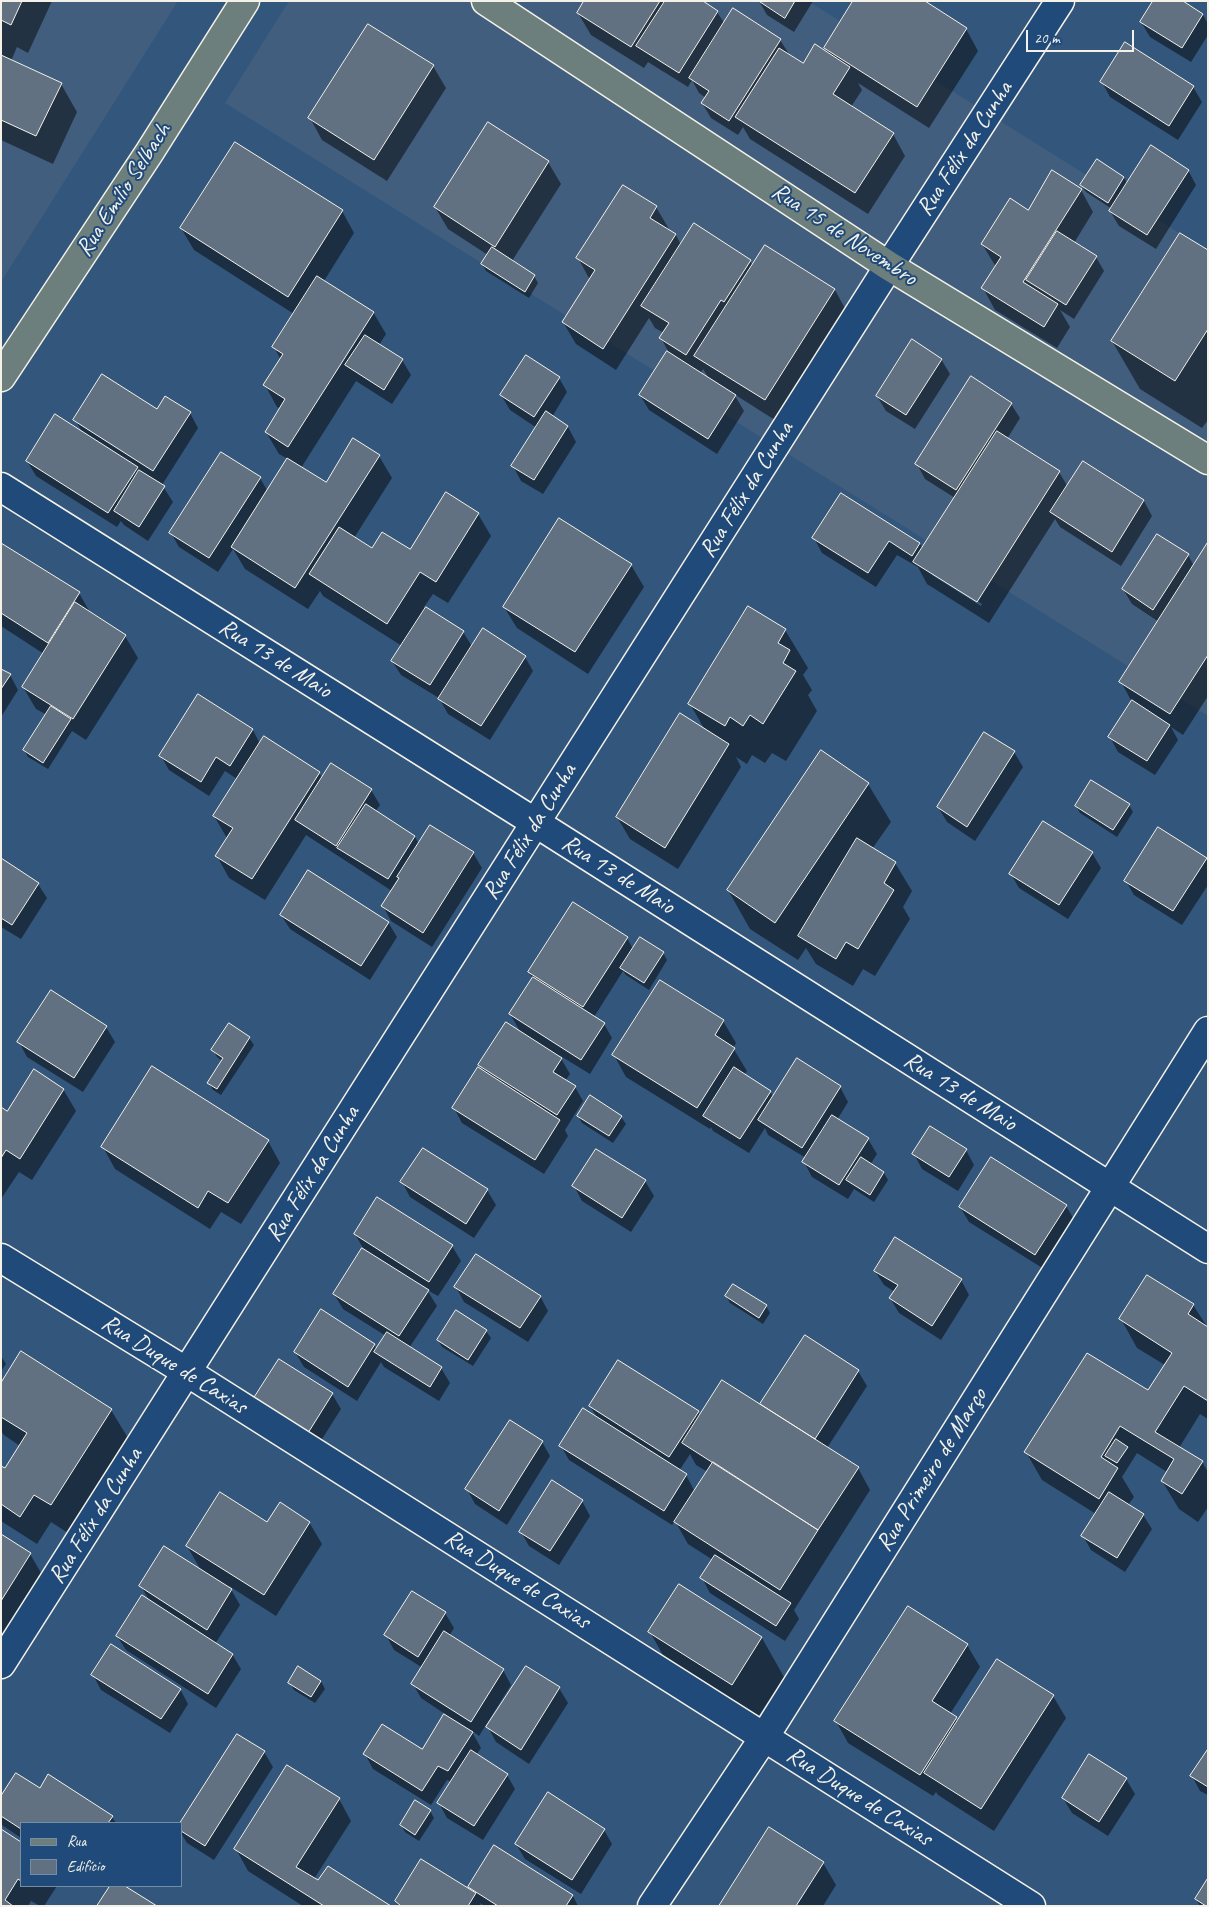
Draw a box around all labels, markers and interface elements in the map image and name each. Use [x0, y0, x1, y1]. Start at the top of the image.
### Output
scale bar [1029, 20, 1136, 52]
text: 20 m [1034, 29, 1060, 48]
street label: Rua Félix da Cunha [911, 76, 1019, 222]
street label: Rua Emílio Selbach [70, 118, 178, 262]
street label: Rua 15 de Novembro [766, 177, 922, 293]
street label: Rua Félix da Cunha [694, 417, 800, 563]
street label: Rua 13 de Maio [213, 613, 337, 705]
street label: Rua Félix da Cunha [477, 759, 583, 905]
street label: Rua 13 de Maio [556, 829, 680, 921]
street label: Rua 13 de Maio [898, 1046, 1022, 1138]
street label: Rua Félix da Cunha [260, 1101, 366, 1247]
street label: Rua Duque de Caxias [96, 1309, 252, 1421]
street label: Rua Primeiro de Março [870, 1383, 994, 1557]
street label: Rua Félix da Cunha [43, 1443, 149, 1589]
street label: Rua Duque de Caxias [439, 1524, 595, 1636]
street label: Rua Duque de Caxias [781, 1741, 937, 1853]
legend [20, 1822, 182, 1887]
text: Rua [67, 1832, 86, 1851]
text: Edifício [67, 1857, 104, 1876]

